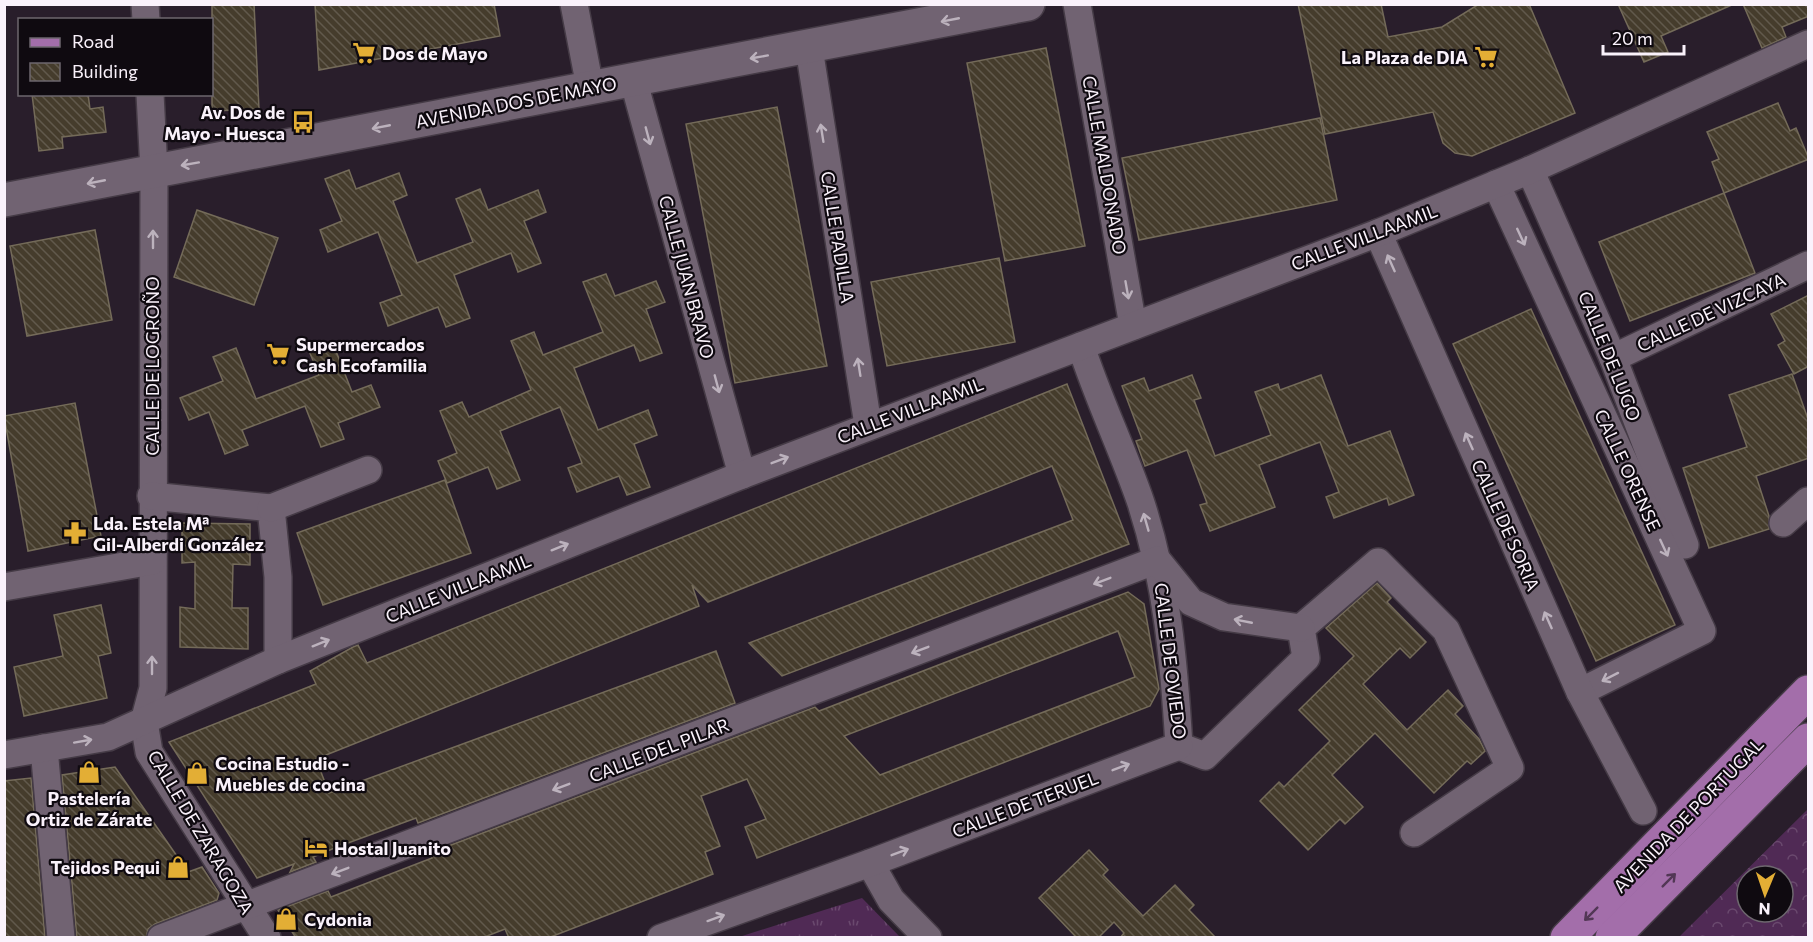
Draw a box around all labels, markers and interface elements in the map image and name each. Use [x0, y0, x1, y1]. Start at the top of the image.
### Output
one-way arrow [941, 15, 961, 26]
legend [18, 18, 213, 96]
scale bar [1603, 18, 1684, 56]
text: 20 m [1612, 27, 1653, 49]
text: Road [72, 30, 114, 52]
supermarket icon: Dos de Mayo [351, 40, 377, 66]
place label: Dos de Mayo [382, 42, 488, 64]
supermarket icon: La Plaza de DIA [1473, 44, 1499, 70]
place label: La Plaza de DIA [1341, 46, 1468, 68]
one-way arrow [750, 52, 769, 63]
text: Building [72, 60, 138, 82]
street label: AVENIDA DOS DE MAYO [414, 72, 618, 132]
street label: CALLE MALDONADO [1078, 74, 1132, 256]
place label: Av. Dos de Mayo - Huesca [164, 101, 285, 144]
bus stop icon: Av. Dos de Mayo - Huesca [290, 109, 316, 135]
one-way arrow [372, 122, 392, 133]
one-way arrow [816, 124, 827, 144]
one-way arrow [643, 126, 654, 145]
one-way arrow [181, 159, 200, 170]
street label: CALLE PADILLA [817, 169, 859, 305]
one-way arrow [87, 177, 106, 188]
street label: CALLE JUAN BRAVO [655, 193, 719, 361]
street label: CALLE VILLAAMIL [1288, 199, 1440, 275]
one-way arrow [1515, 227, 1527, 245]
one-way arrow [147, 229, 159, 249]
one-way arrow [1384, 254, 1396, 272]
street label: CALLE DE VIZCAYA [1633, 268, 1789, 356]
street label: CALLE DE LOGROÑO [141, 276, 163, 456]
one-way arrow [1122, 279, 1133, 299]
street label: CALLE DE LUGO [1574, 288, 1646, 424]
place label: Supermercados Cash Ecofamilia [296, 333, 427, 376]
supermarket icon: Supermercados Cash Ecofamilia [265, 341, 291, 367]
one-way arrow [854, 358, 865, 378]
street label: CALLE VILLAAMIL [834, 372, 986, 448]
one-way arrow [711, 374, 723, 393]
street label: CALLE ORENSE [1590, 406, 1666, 534]
one-way arrow [1463, 432, 1474, 451]
one-way arrow [771, 453, 789, 464]
street label: CALLE DE SORIA [1467, 456, 1545, 594]
place label: Lda. Estela Mª Gil-Alberdi González [93, 512, 264, 555]
one-way arrow [1140, 513, 1151, 532]
pharmacy icon: Lda. Estela Mª Gil-Alberdi González [62, 520, 88, 546]
one-way arrow [1658, 538, 1670, 556]
one-way arrow [551, 541, 569, 552]
street label: CALLE VILLAAMIL [382, 549, 534, 627]
one-way arrow [1093, 576, 1112, 587]
street label: CALLE DE OVIEDO [1151, 582, 1191, 740]
one-way arrow [1542, 611, 1553, 629]
one-way arrow [1234, 615, 1253, 626]
one-way arrow [311, 637, 330, 648]
one-way arrow [911, 645, 930, 656]
one-way arrow [147, 655, 158, 675]
one-way arrow [1602, 672, 1620, 683]
street label: CALLE DEL PILAR [586, 713, 732, 787]
street label: AVENIDA DE PORTUGAL [1608, 733, 1768, 897]
one-way arrow [73, 735, 92, 746]
street label: CALLE DE ZARAGOZA [143, 746, 259, 918]
place label: Cocina Estudio - Muebles de cocina [215, 752, 365, 795]
shop icon: Pastelería Ortiz de Zárate [76, 759, 102, 785]
shop icon: Cocina Estudio - Muebles de cocina [184, 760, 210, 786]
one-way arrow [1112, 761, 1130, 772]
street label: CALLE DE TERUEL [949, 766, 1101, 842]
one-way arrow [552, 782, 571, 793]
place label: Pastelería Ortiz de Zárate [26, 787, 152, 830]
hotel icon: Hostal Juanito [303, 835, 329, 861]
place label: Hostal Juanito [334, 837, 451, 859]
one-way arrow [890, 846, 909, 857]
shop icon: Tejidos Pequi [165, 854, 191, 880]
place label: Tejidos Pequi [51, 856, 160, 878]
north arrow [1735, 864, 1795, 924]
one-way arrow [331, 867, 350, 878]
one-way arrow [1662, 873, 1677, 888]
text: N [1758, 900, 1771, 919]
shop icon: Cydonia [273, 906, 299, 932]
one-way arrow [1584, 906, 1599, 921]
place label: Cydonia [304, 908, 372, 930]
one-way arrow [707, 911, 725, 922]

